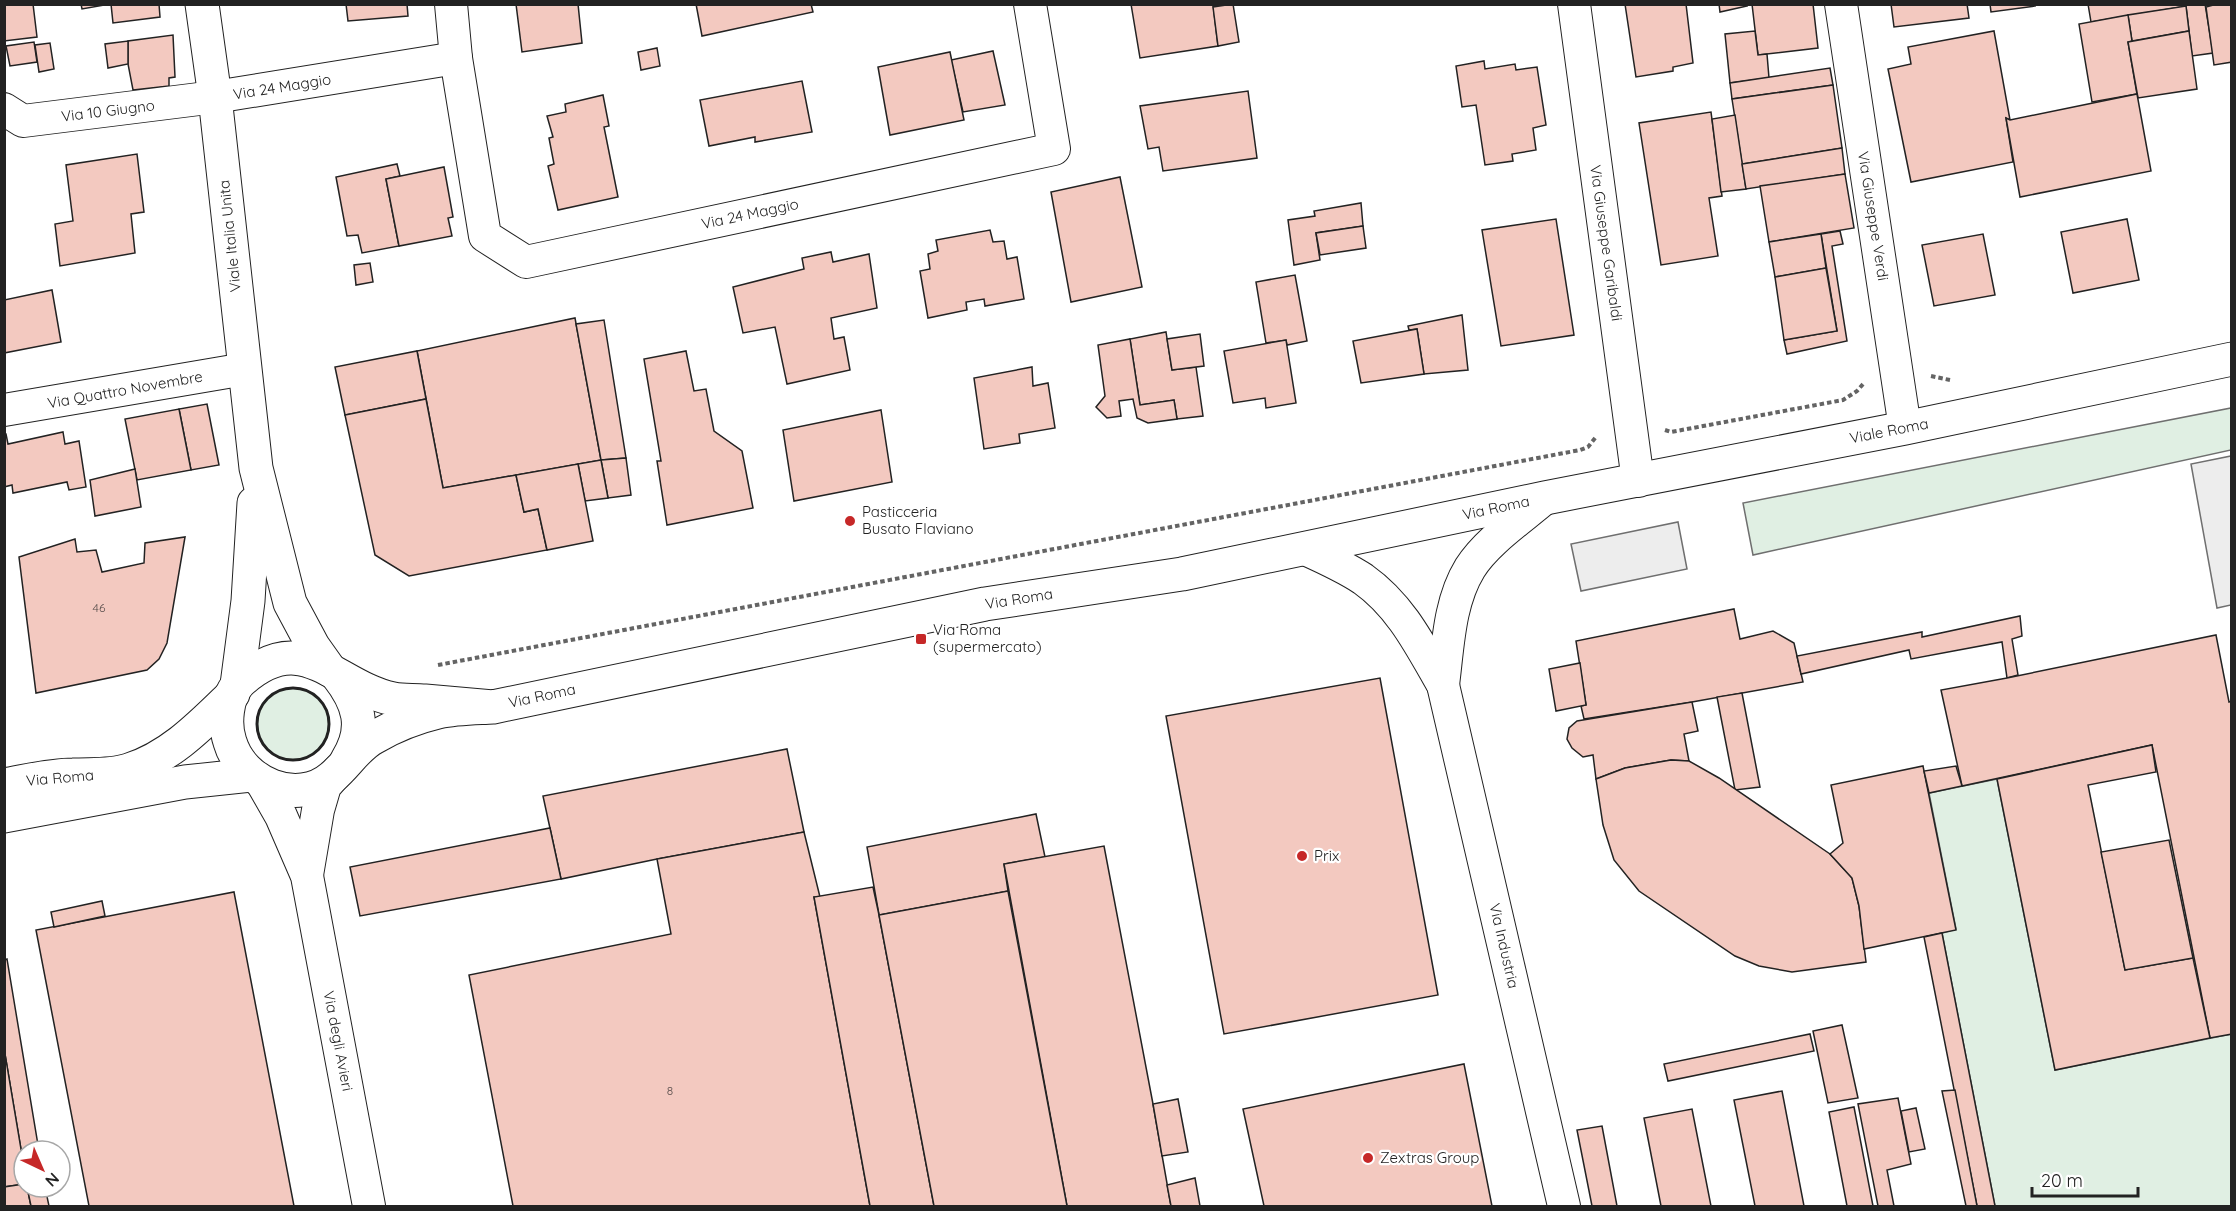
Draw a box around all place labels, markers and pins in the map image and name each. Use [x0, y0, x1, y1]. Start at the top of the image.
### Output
place label: Pasticceria Busato Flaviano [862, 502, 974, 538]
marker: Pasticceria Busato Flaviano [843, 514, 857, 528]
place label: Via Roma (supermercato) [933, 620, 1042, 656]
marker: Via Roma (supermercato) [914, 632, 928, 646]
place label: Prix [1314, 846, 1339, 865]
marker: Prix [1295, 849, 1309, 863]
place label: Zextras Group [1380, 1148, 1479, 1167]
marker: Zextras Group [1361, 1151, 1375, 1165]

